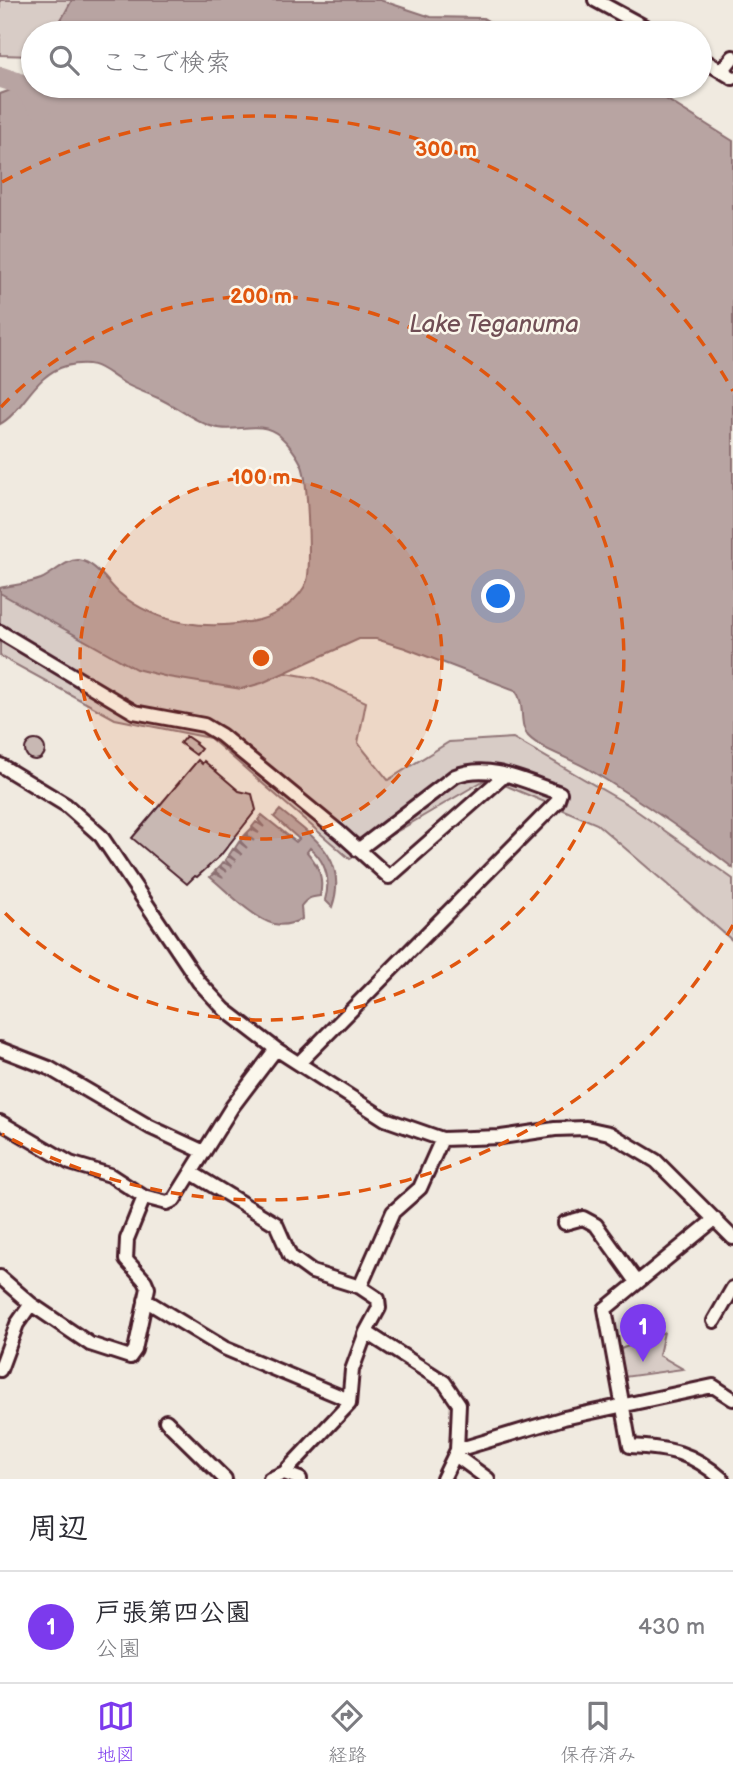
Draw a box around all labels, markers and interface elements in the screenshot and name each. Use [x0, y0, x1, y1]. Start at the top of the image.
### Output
search box [21, 21, 712, 98]
icon: search [45, 41, 83, 79]
text: ここで検索 [101, 48, 231, 79]
text: 300 m [415, 137, 477, 162]
text: 200 m [230, 284, 292, 309]
water label: Lake Teganuma [409, 310, 579, 339]
text: 100 m [232, 465, 290, 490]
your location [481, 579, 515, 613]
centre of rings [249, 646, 273, 670]
pin: 1 [620, 1304, 666, 1362]
text: 周辺 [28, 1511, 88, 1547]
text: 戸張第四公園 [95, 1598, 251, 1629]
text: 1 [46, 1613, 56, 1641]
text: 430 m [638, 1613, 705, 1641]
text: 公園 [95, 1635, 141, 1663]
tab: 地図 [97, 1697, 135, 1767]
tab: 経路 [328, 1697, 366, 1767]
tab: 保存済み [560, 1697, 636, 1767]

